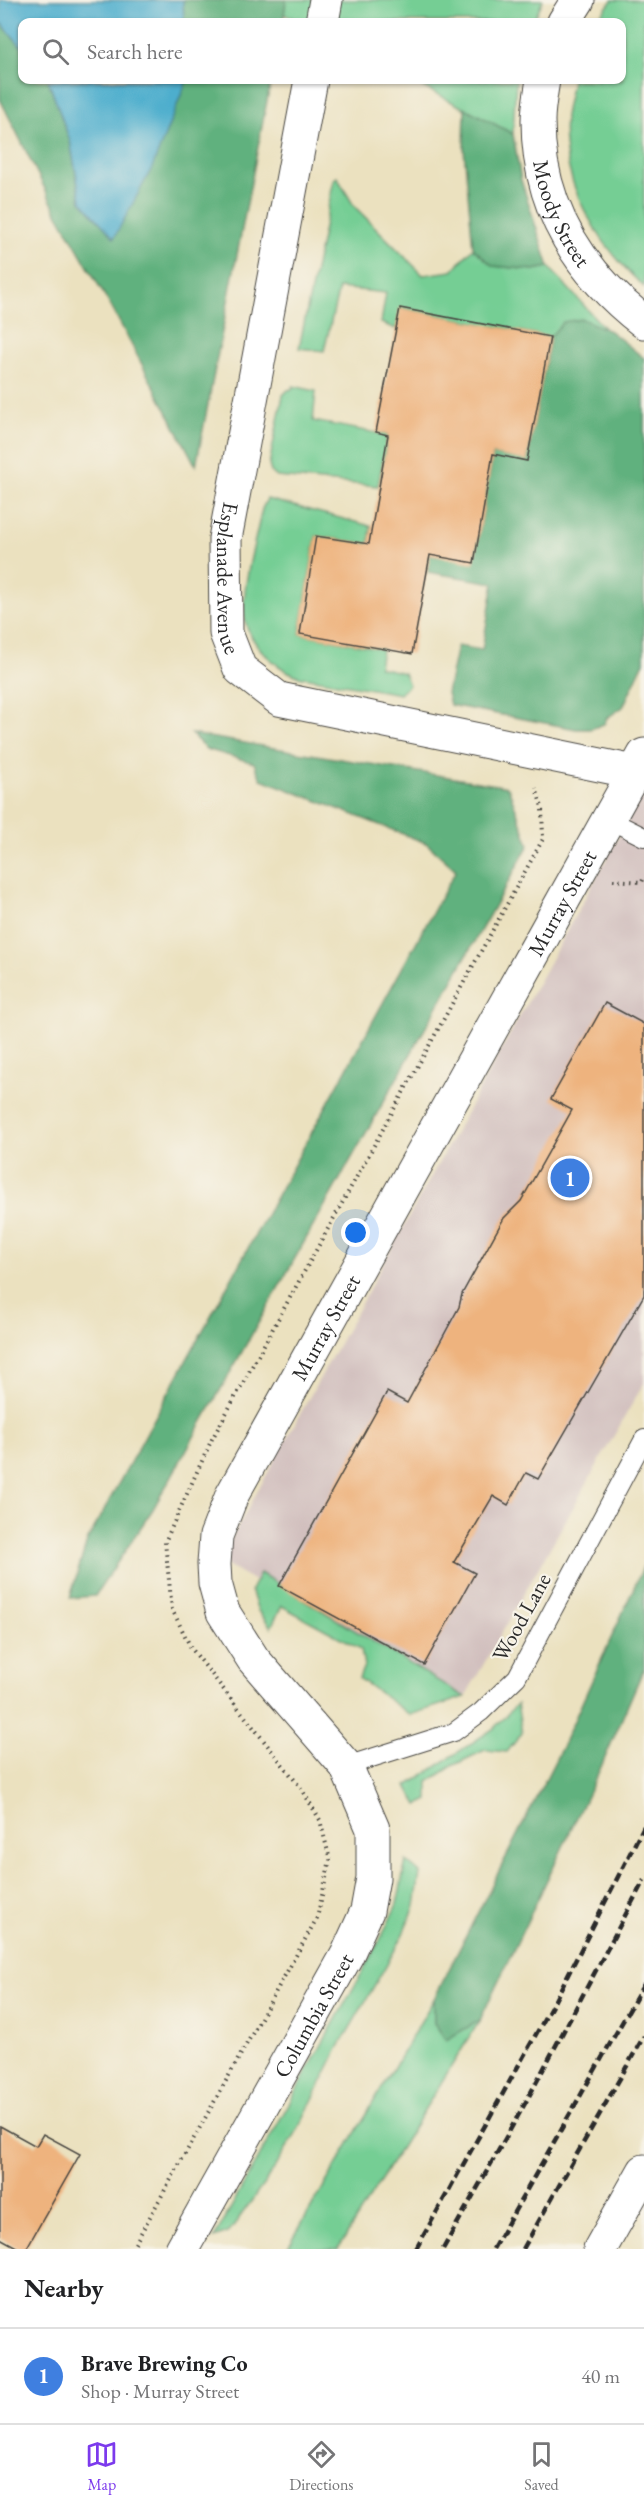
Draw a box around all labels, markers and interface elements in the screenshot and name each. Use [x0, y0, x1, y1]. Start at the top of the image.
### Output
search box [18, 18, 626, 84]
icon: search [39, 35, 72, 68]
text: Search here [87, 37, 182, 66]
street label: Moody Street [526, 157, 597, 273]
street label: Esplanade Avenue [210, 500, 247, 659]
street label: Murray Street [521, 845, 603, 961]
pin: 1 [550, 1156, 590, 1200]
your location [341, 1218, 370, 1247]
street label: Murray Street [285, 1269, 367, 1386]
street label: Wood Lane [485, 1567, 558, 1667]
street label: Columbia Street [267, 1948, 360, 2083]
text: Nearby [24, 2271, 104, 2305]
text: Brave Brewing Co [81, 2349, 248, 2378]
text: 1 [38, 2363, 49, 2389]
text: 40 m [581, 2363, 620, 2389]
text: Shop · Murray Street [81, 2378, 239, 2404]
tab: Map [85, 2438, 118, 2495]
tab: Directions [289, 2438, 354, 2495]
tab: Saved [524, 2438, 559, 2495]

